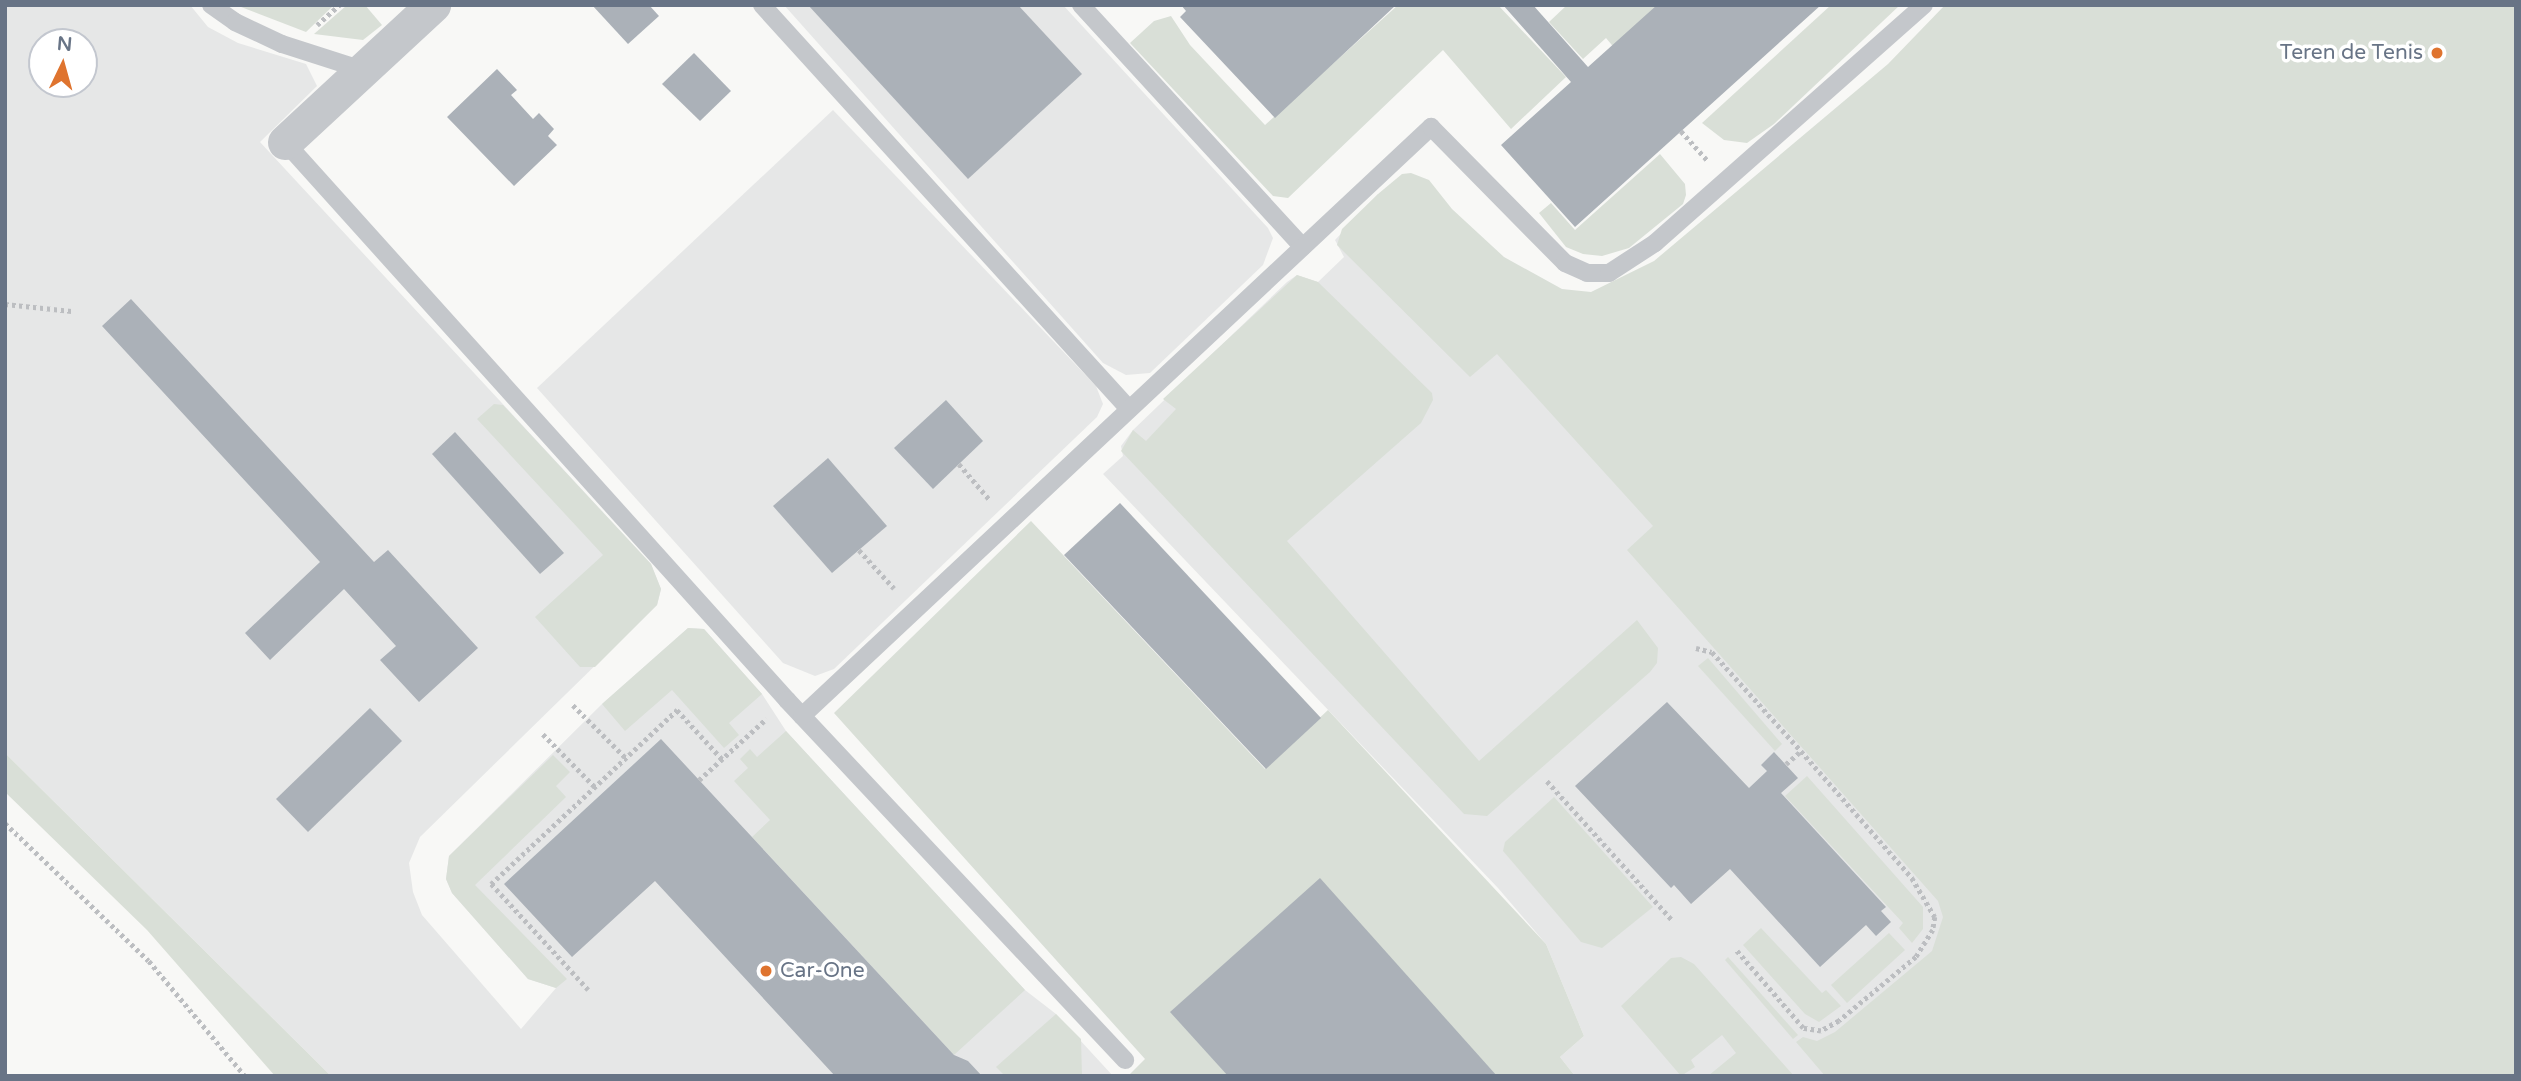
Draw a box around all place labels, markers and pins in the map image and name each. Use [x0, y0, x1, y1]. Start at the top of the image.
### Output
place label: Teren de Tenis [2280, 40, 2423, 66]
marker: Teren de Tenis [2429, 45, 2445, 61]
place label: Car-One [780, 958, 865, 984]
marker: Car-One [758, 963, 774, 979]

